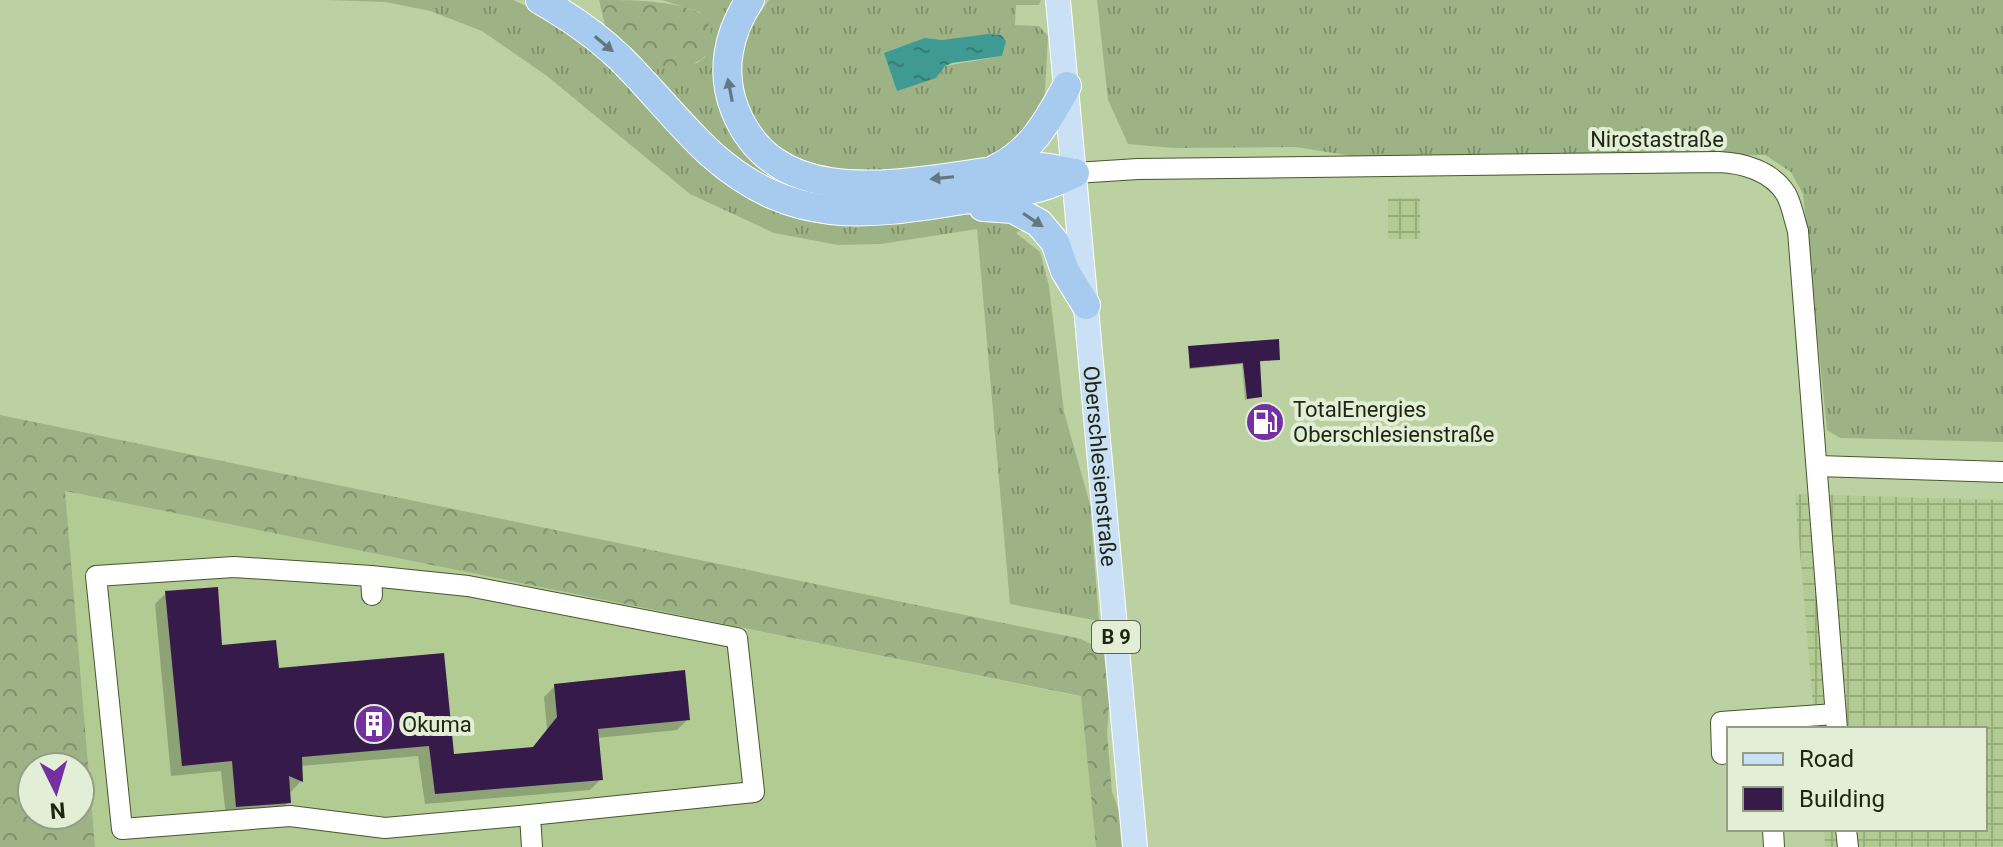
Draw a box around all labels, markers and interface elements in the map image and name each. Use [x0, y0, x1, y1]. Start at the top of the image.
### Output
one-way arrow [594, 35, 614, 52]
one-way arrow [723, 77, 735, 102]
street label: Nirostastraße [1590, 127, 1724, 152]
one-way arrow [929, 171, 954, 184]
one-way arrow [1022, 212, 1043, 227]
street label: Oberschlesienstraße [1079, 365, 1122, 568]
place label: TotalEnergies Oberschlesienstraße [1293, 397, 1494, 447]
fuel station icon: TotalEnergies Oberschlesienstraße [1244, 401, 1286, 443]
road number: B 9 [1092, 621, 1140, 653]
building icon: Okuma [353, 703, 395, 745]
place label: Okuma [402, 712, 472, 737]
legend [1727, 727, 1987, 831]
text: Road [1799, 745, 1854, 773]
north arrow [16, 751, 96, 831]
text: Building [1799, 785, 1885, 813]
text: N [49, 797, 67, 824]

